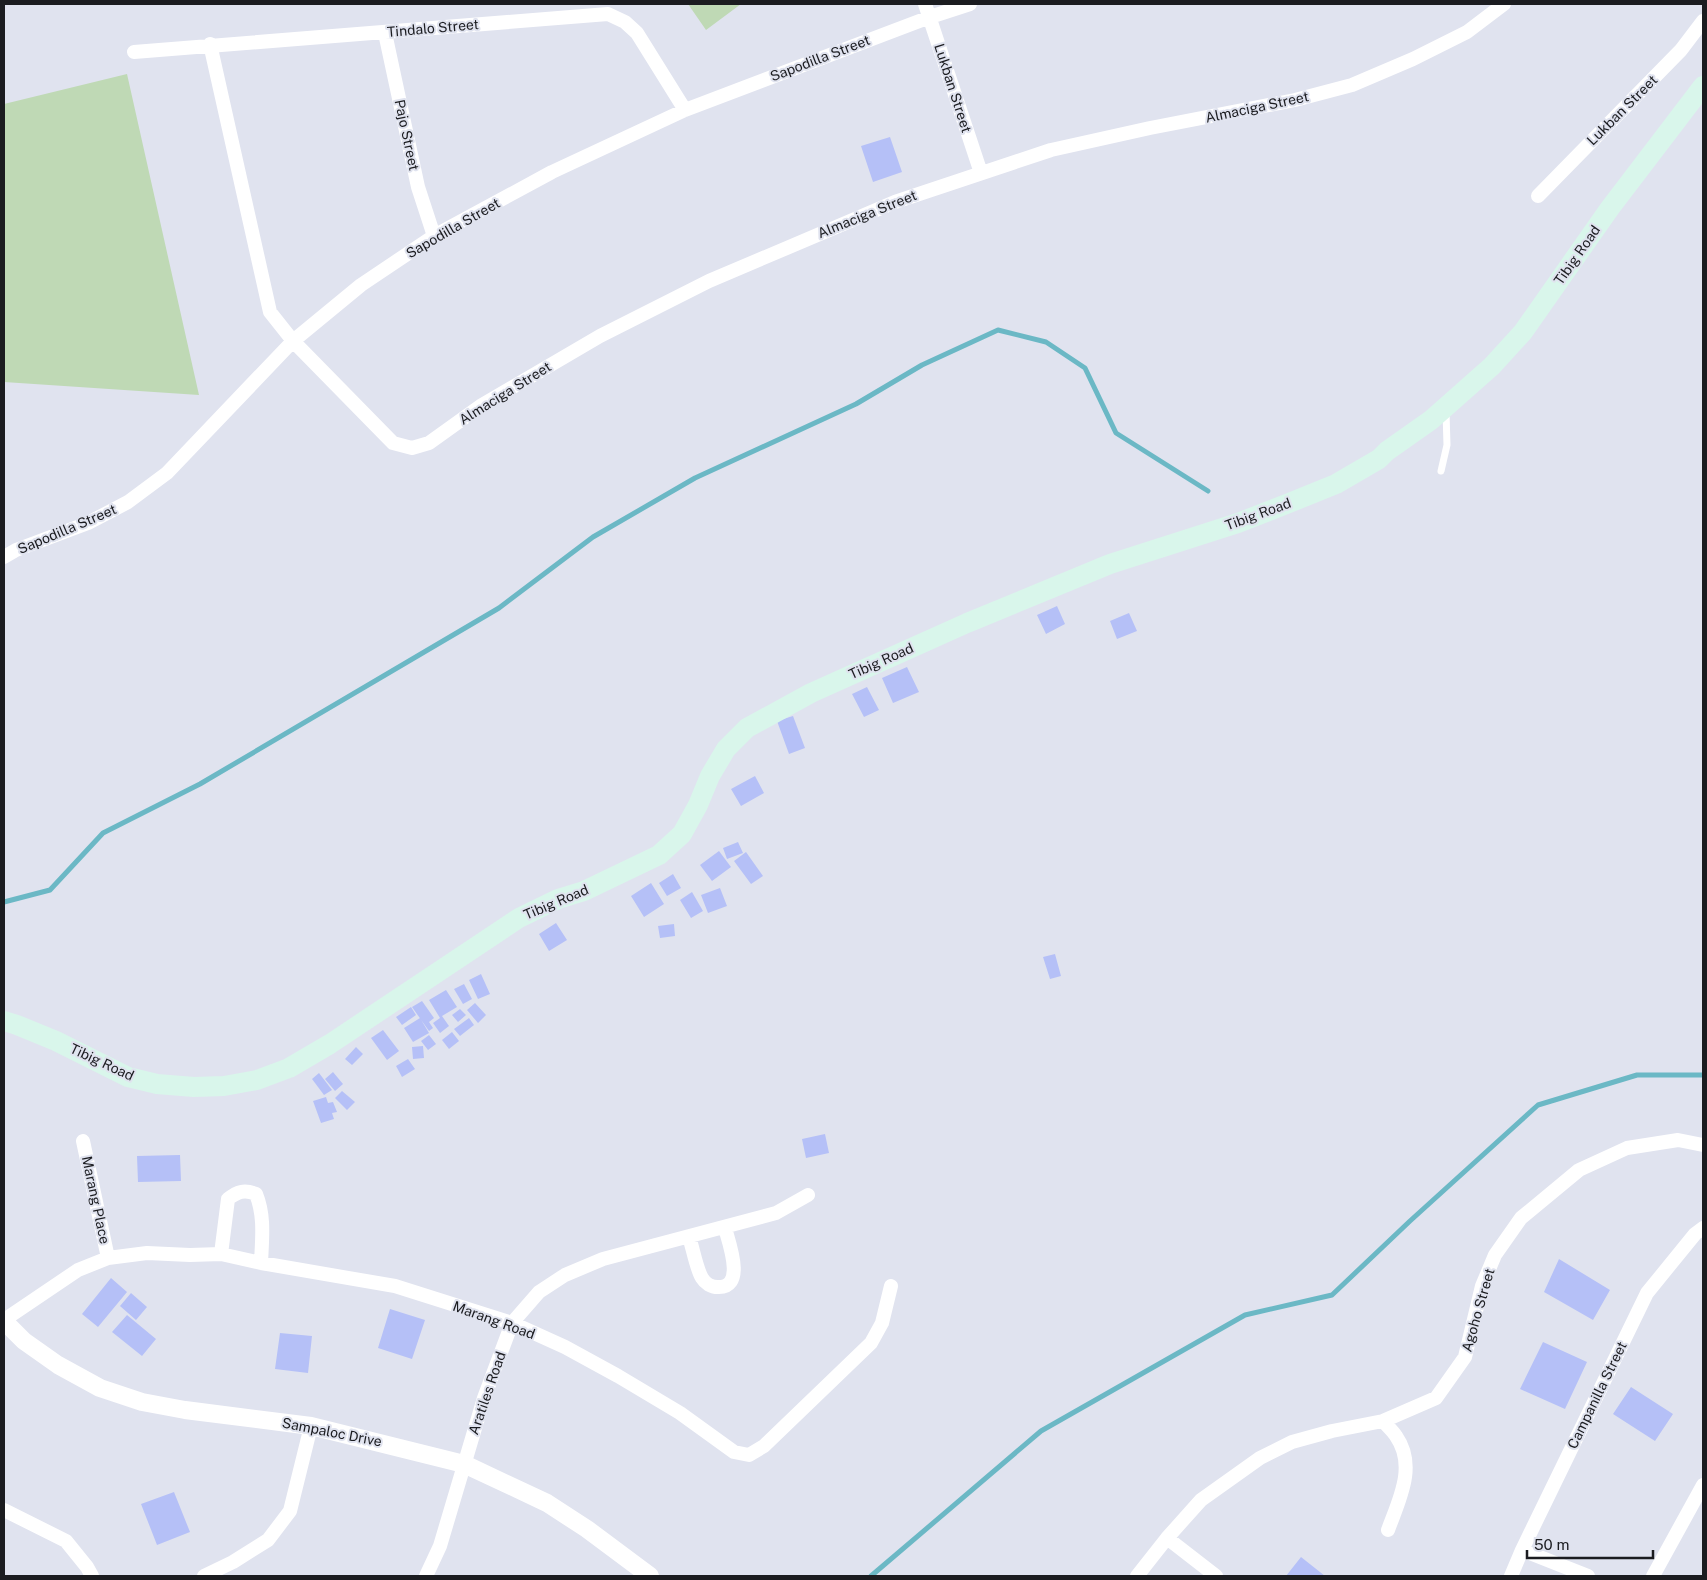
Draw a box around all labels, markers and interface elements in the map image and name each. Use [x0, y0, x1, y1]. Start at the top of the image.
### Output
street label: Tindalo Street [386, 16, 480, 40]
street label: Sapodilla Street [768, 32, 872, 84]
street label: Lukban Street [931, 42, 975, 134]
street label: Lukban Street [1584, 72, 1660, 148]
street label: Almaciga Street [1204, 88, 1310, 126]
street label: Pajo Street [392, 98, 422, 172]
street label: Almaciga Street [815, 187, 919, 241]
street label: Sapodilla Street [403, 195, 503, 261]
street label: Tibig Road [1551, 222, 1603, 288]
street label: Almaciga Street [456, 358, 554, 428]
street label: Tibig Road [1223, 495, 1293, 533]
street label: Sapodilla Street [15, 501, 119, 557]
street label: Tibig Road [846, 640, 916, 682]
street label: Tibig Road [521, 881, 591, 923]
street label: Tibig Road [67, 1040, 137, 1084]
street label: Marang Place [79, 1155, 113, 1246]
street label: Agoho Street [1458, 1266, 1498, 1354]
street label: Marang Road [451, 1298, 537, 1342]
street label: Campanilla Street [1564, 1339, 1630, 1451]
street label: Aratiles Road [465, 1349, 509, 1437]
street label: Sampaloc Drive [281, 1414, 383, 1450]
scale bar [1527, 1528, 1653, 1560]
text: 50 m [1534, 1536, 1569, 1553]

